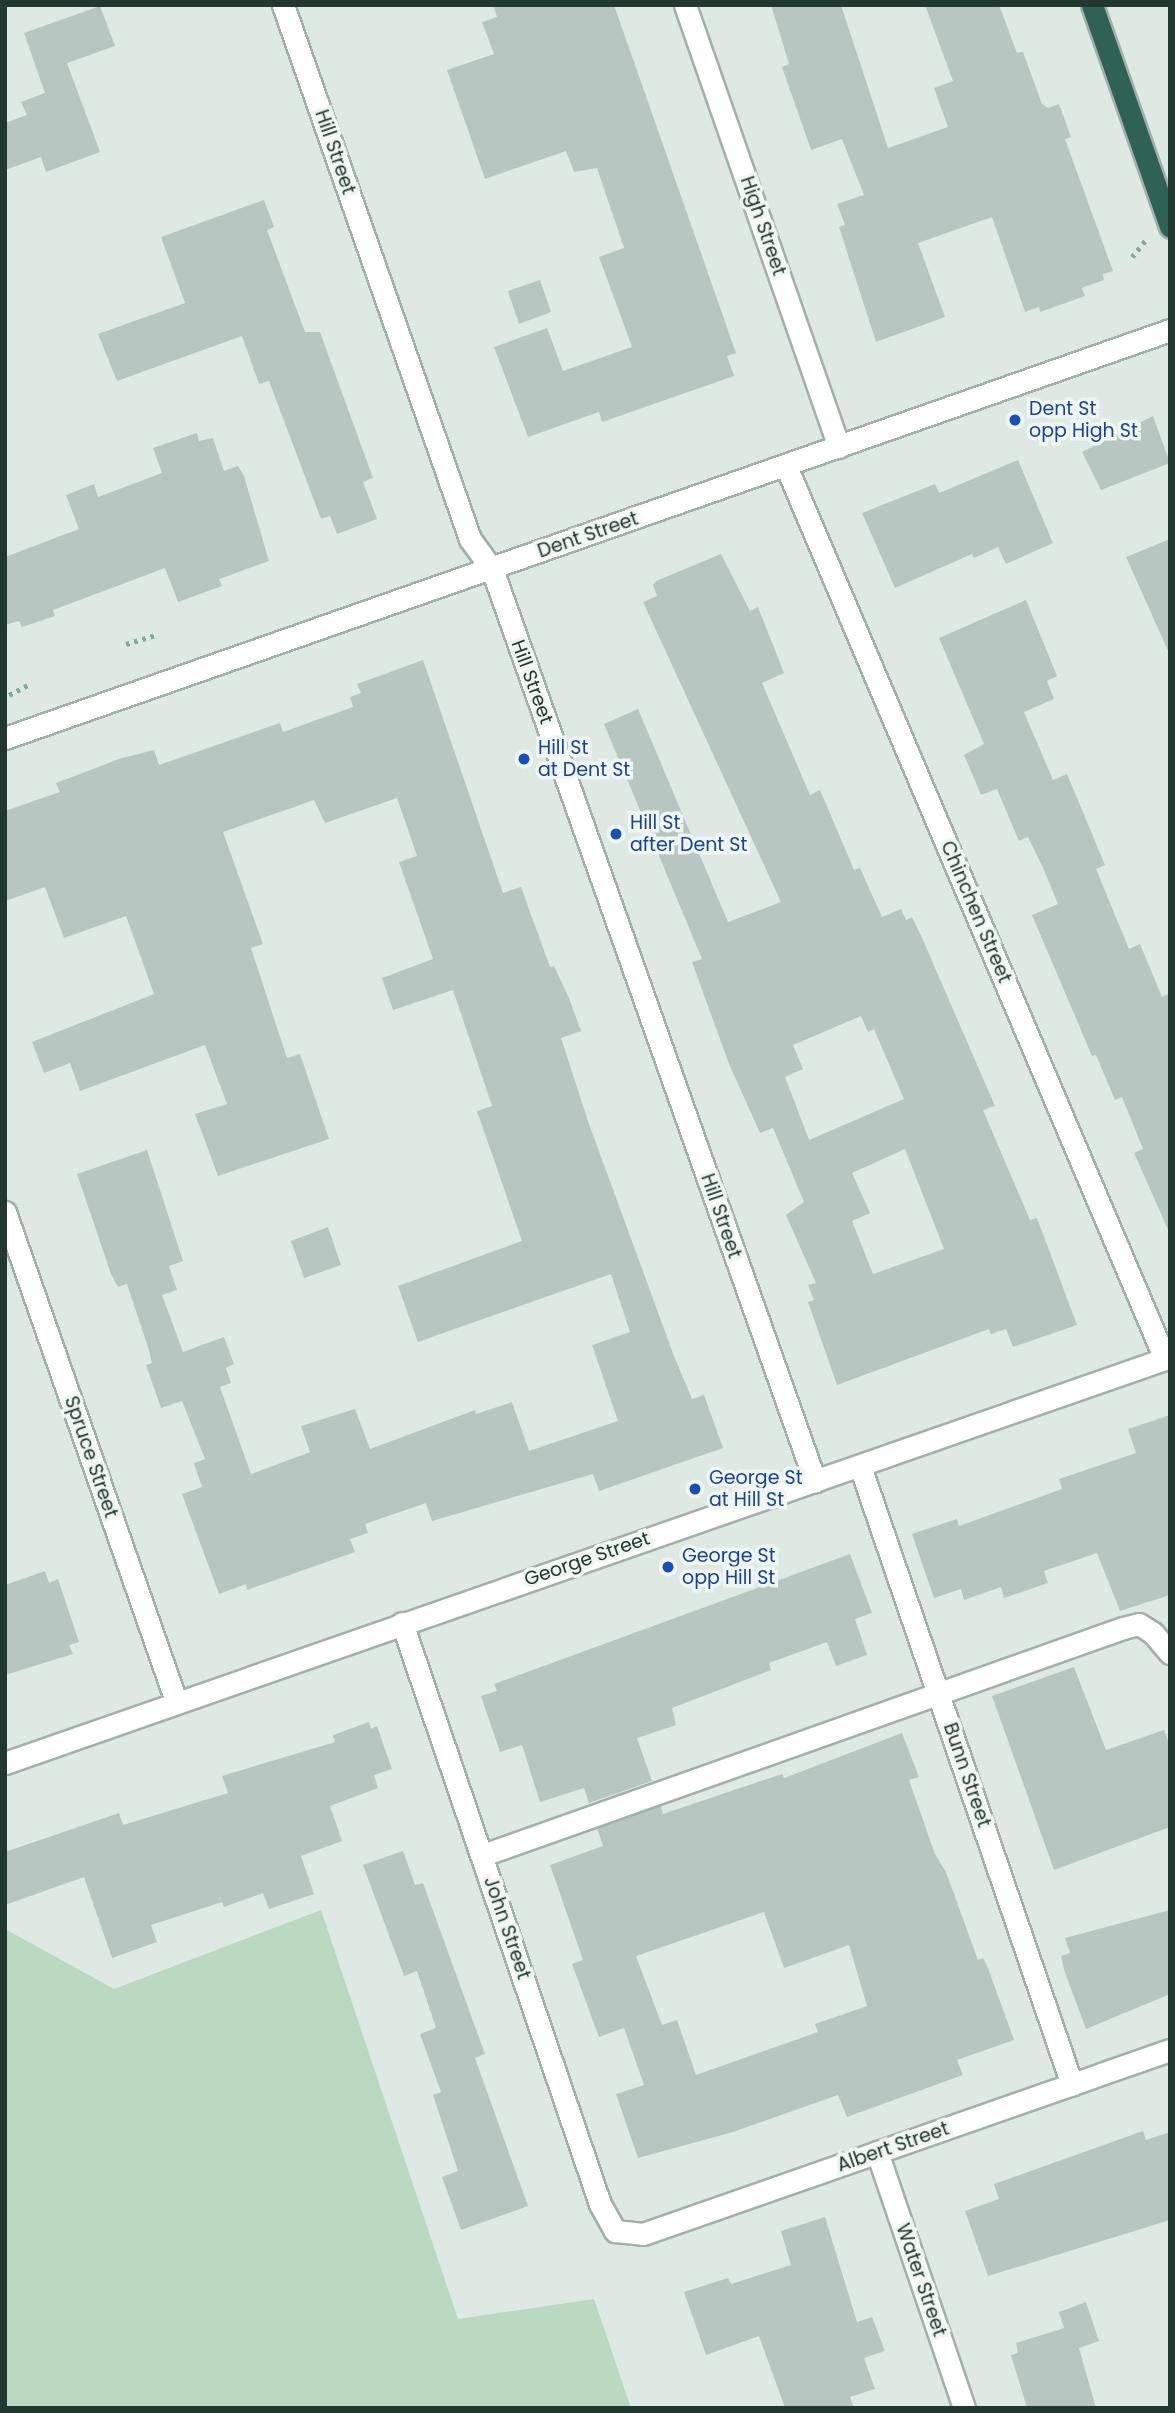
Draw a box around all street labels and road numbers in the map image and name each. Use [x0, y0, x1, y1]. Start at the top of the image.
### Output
street label: Hill Street [310, 107, 360, 197]
street label: High Street [735, 173, 791, 279]
street label: Dent Street [535, 507, 641, 563]
street label: Hill Street [506, 637, 558, 727]
street label: Chinchen Street [936, 838, 1016, 986]
street label: Hill Street [696, 1171, 746, 1261]
street label: Spruce Street [60, 1393, 122, 1521]
street label: George Street [521, 1527, 653, 1591]
street label: Bunn Street [939, 1720, 995, 1830]
street label: John Street [479, 1874, 535, 1982]
street label: Albert Street [834, 2117, 952, 2177]
street label: Water Street [891, 2221, 951, 2339]

